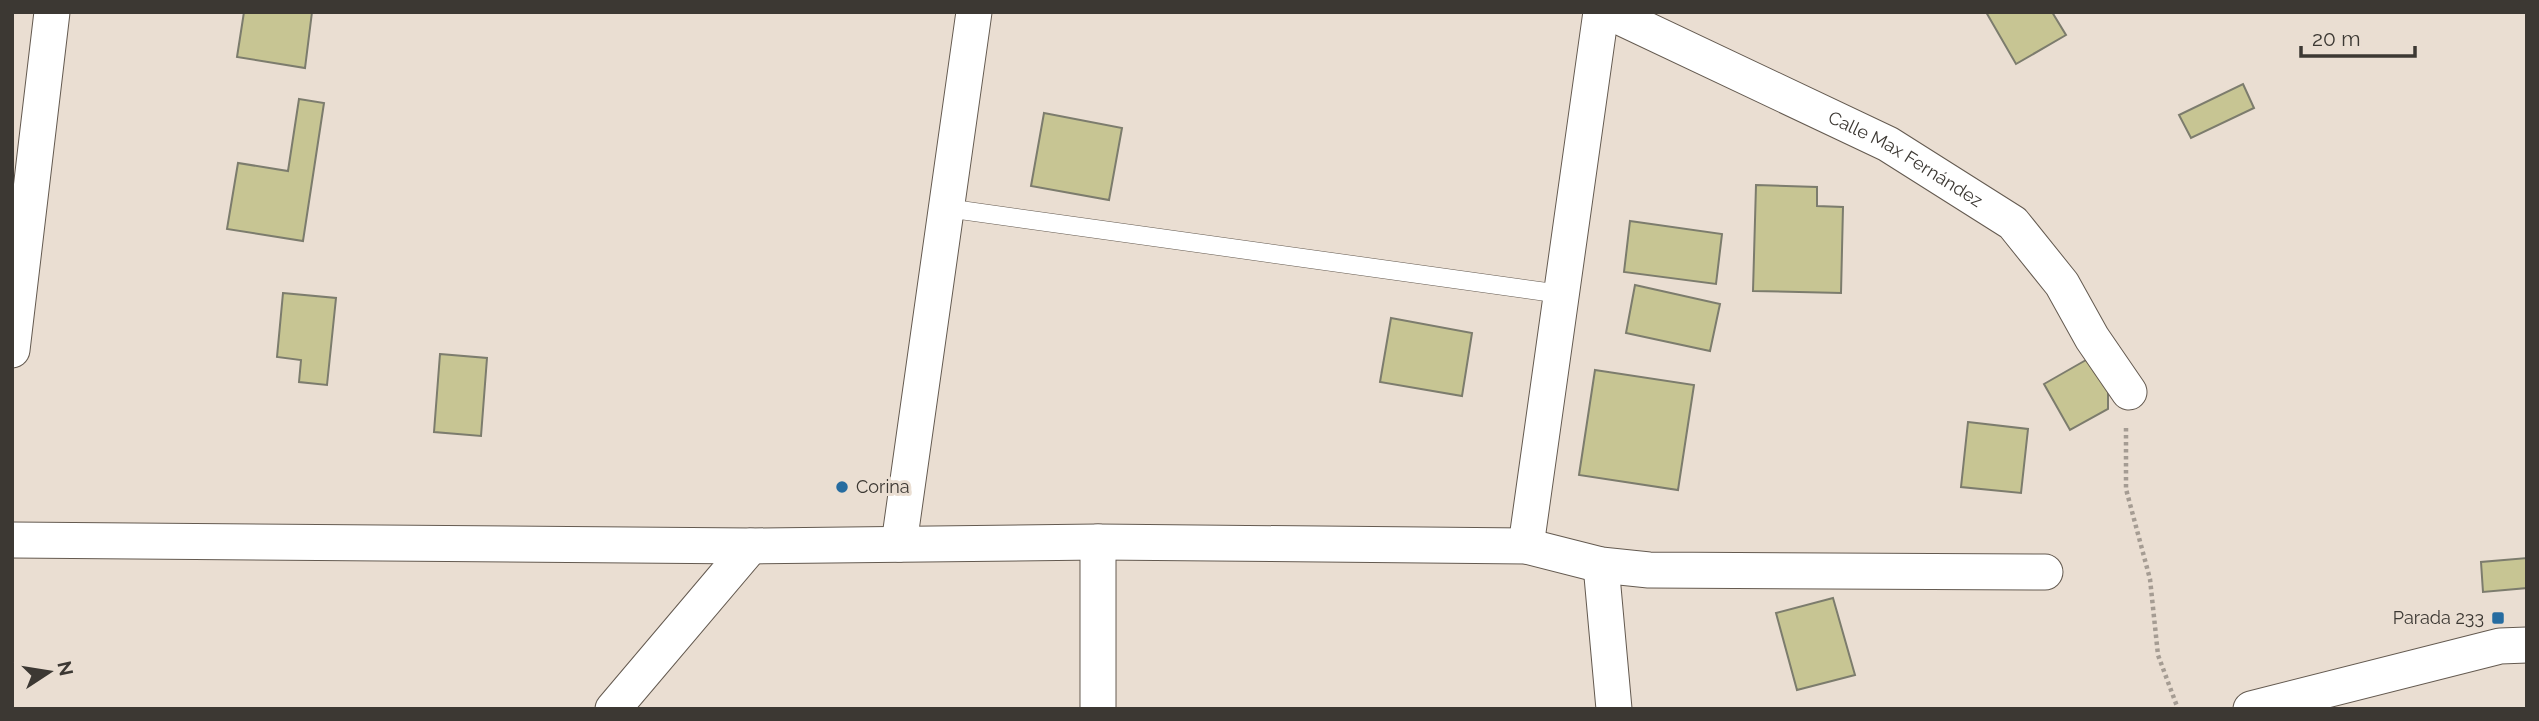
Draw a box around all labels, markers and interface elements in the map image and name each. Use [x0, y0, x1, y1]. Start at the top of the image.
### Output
scale bar [2301, 14, 2415, 58]
text: 20 m [2312, 26, 2360, 51]
street label: Calle Max Fernández [1825, 106, 1987, 211]
place label: Corina [856, 476, 910, 497]
marker: Corina [834, 479, 850, 495]
place label: Parada 233 [2393, 607, 2484, 628]
marker: Parada 233 [2490, 610, 2506, 626]
north arrow [14, 637, 84, 707]
text: N [53, 659, 78, 678]

